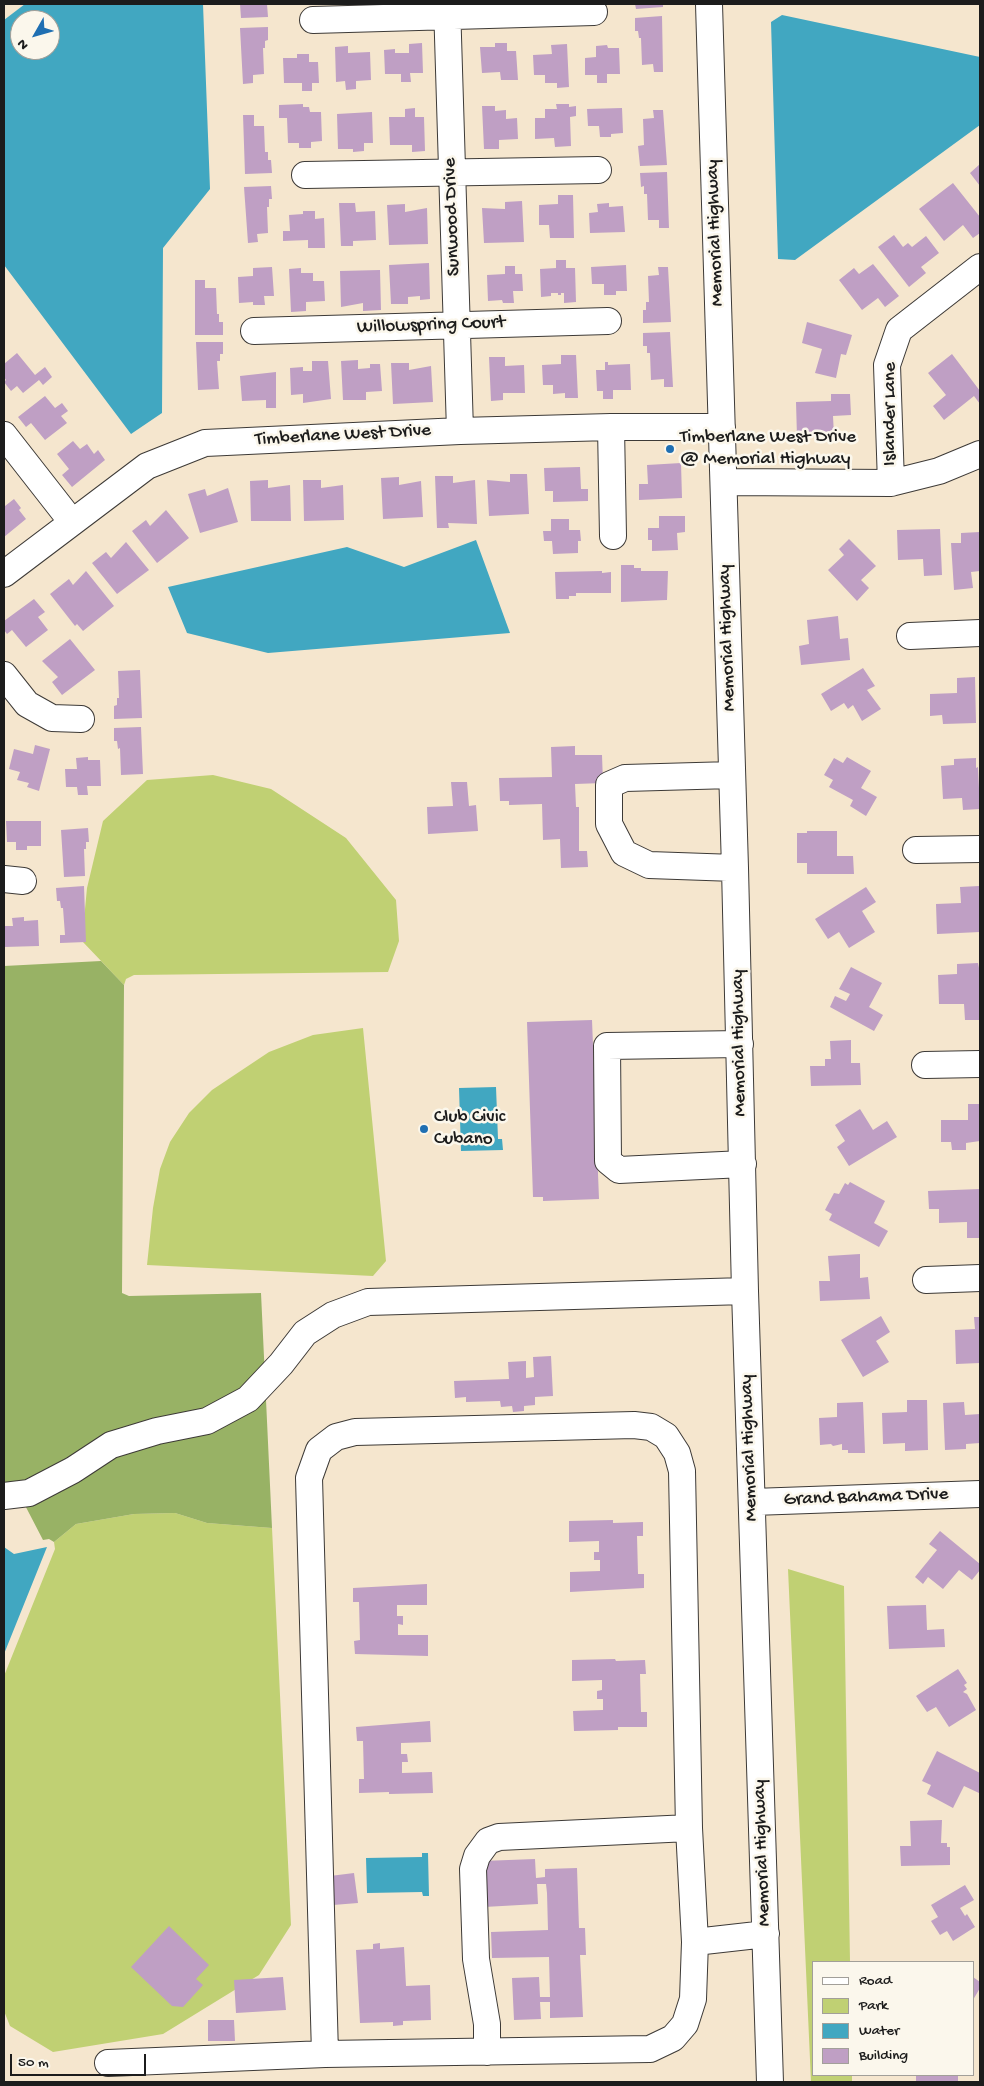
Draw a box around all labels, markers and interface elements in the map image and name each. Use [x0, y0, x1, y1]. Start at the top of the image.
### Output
north arrow [10, 10, 60, 60]
text: N [14, 35, 33, 53]
street label: Sunwood Drive [440, 158, 466, 276]
street label: Memorial Highway [702, 159, 730, 307]
street label: Willowspring Court [356, 312, 506, 340]
street label: Islander Lane [880, 362, 902, 466]
street label: Timberlane West Drive [254, 420, 432, 452]
place label: Timberlane West Drive @ Memorial Highway [680, 427, 856, 471]
marker: Timberlane West Drive @ Memorial Highway [664, 443, 676, 455]
street label: Memorial Highway [714, 564, 742, 712]
street label: Memorial Highway [727, 969, 753, 1117]
place label: Club Civic Cubano [434, 1107, 505, 1151]
marker: Club Civic Cubano [418, 1123, 430, 1135]
street label: Memorial Highway [736, 1374, 764, 1522]
street label: Grand Bahama Drive [783, 1484, 949, 1512]
street label: Memorial Highway [749, 1779, 777, 1927]
legend [812, 1961, 974, 2076]
text: Road [859, 1972, 892, 1990]
text: Park [859, 1997, 888, 2015]
text: Water [859, 2022, 899, 2040]
scale bar [12, 2044, 149, 2076]
text: Building [859, 2047, 908, 2065]
text: 50 m [18, 2054, 49, 2072]

